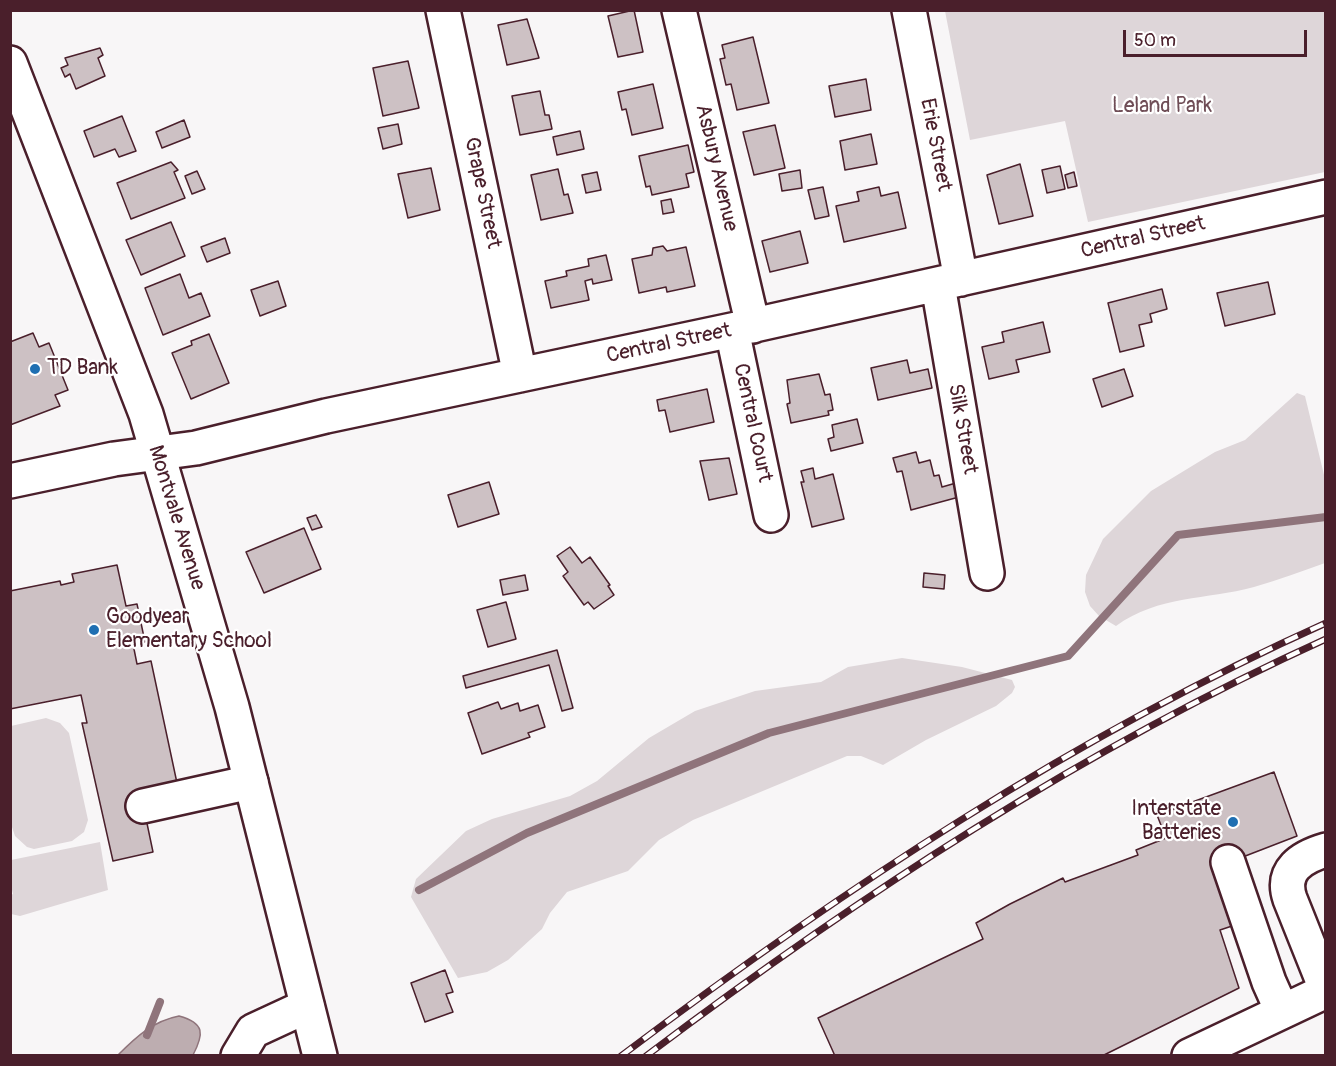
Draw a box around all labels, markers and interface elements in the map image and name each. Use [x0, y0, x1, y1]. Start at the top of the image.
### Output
scale bar [1126, 18, 1310, 56]
text: 50 m [1134, 29, 1176, 52]
park label: Leland Park [1112, 94, 1212, 120]
street label: Erie Street [914, 96, 956, 194]
street label: Asbury Avenue [689, 102, 743, 234]
street label: Grape Street [458, 135, 506, 251]
street label: Central Street [1078, 211, 1208, 265]
street label: Central Street [604, 318, 734, 370]
place label: TD Bank [47, 356, 118, 382]
street label: Central Court [727, 361, 777, 485]
marker: TD Bank [28, 362, 42, 376]
street label: Silk Street [942, 382, 982, 476]
street label: Montvale Avenue [142, 443, 210, 593]
place label: Goodyear Elementary School [106, 605, 272, 655]
marker: Goodyear Elementary School [87, 623, 101, 637]
place label: Interstate Batteries [1131, 797, 1221, 847]
marker: Interstate Batteries [1226, 815, 1240, 829]

